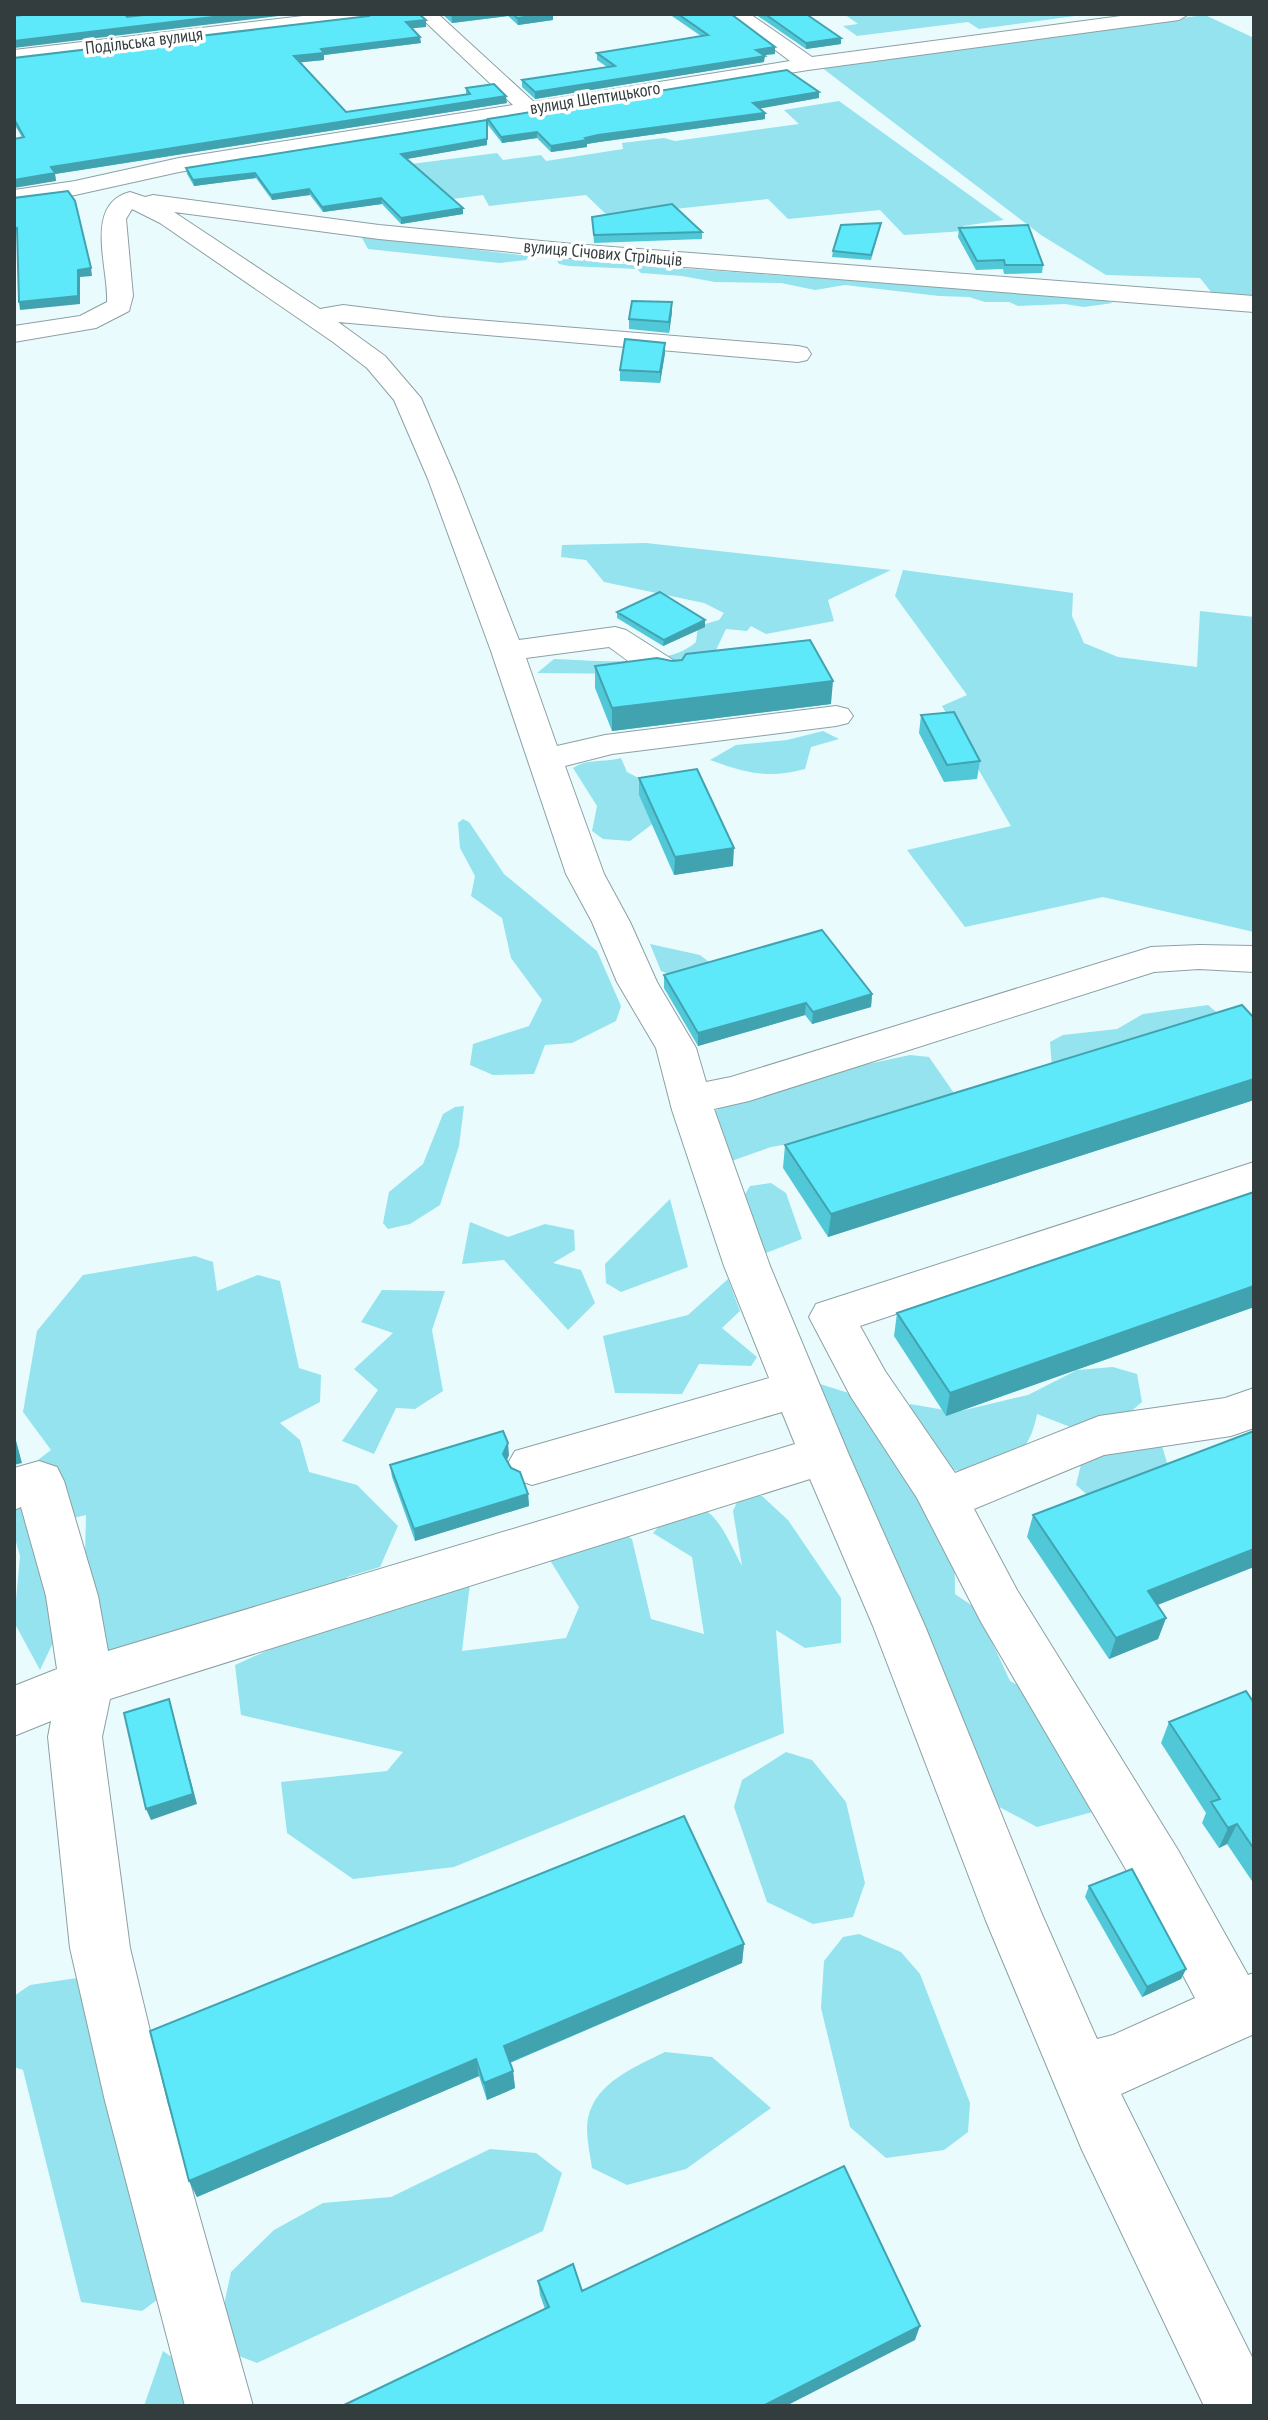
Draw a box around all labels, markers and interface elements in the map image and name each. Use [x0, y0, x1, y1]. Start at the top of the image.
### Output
street label: Подільська вулиця [84, 22, 204, 59]
street label: вулиця Шептицького [528, 76, 662, 119]
street label: вулиця Січових Стрільців [523, 234, 683, 271]

